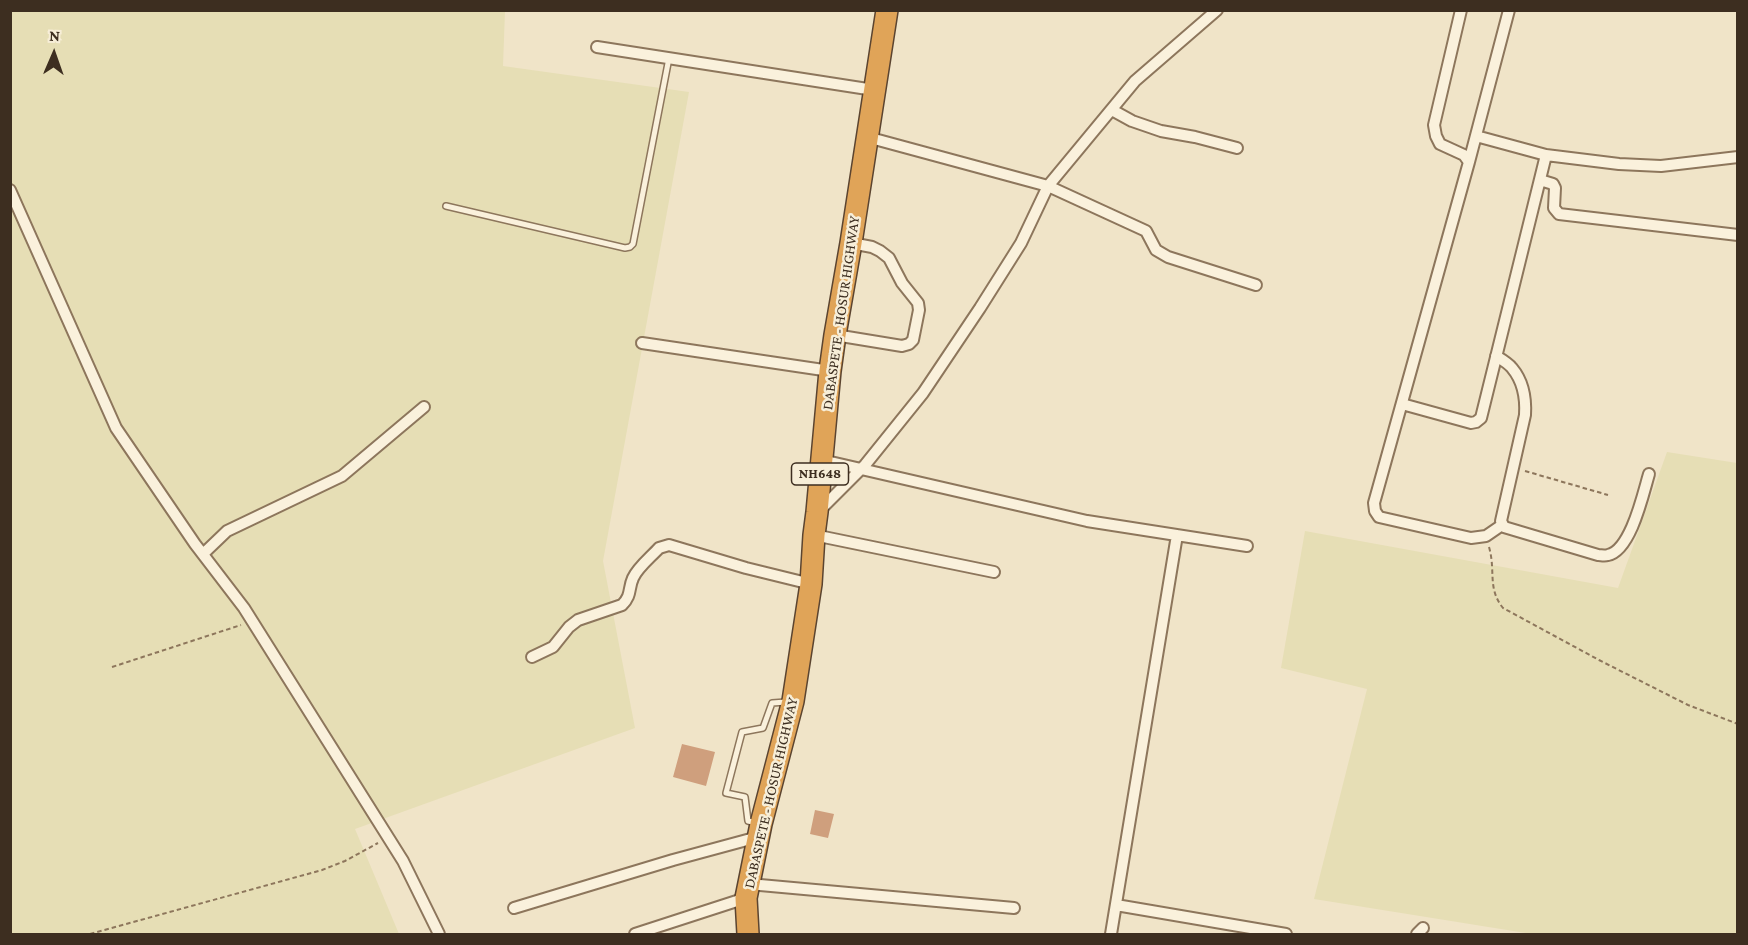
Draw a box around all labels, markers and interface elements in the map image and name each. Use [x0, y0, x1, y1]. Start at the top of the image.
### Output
north arrow [24, 24, 84, 84]
text: N [49, 27, 60, 44]
street label: DABASPETE - HOSUR HIGHWAY [818, 215, 864, 411]
road number: NH648 [792, 463, 848, 485]
street label: DABASPETE - HOSUR HIGHWAY [740, 696, 802, 890]

